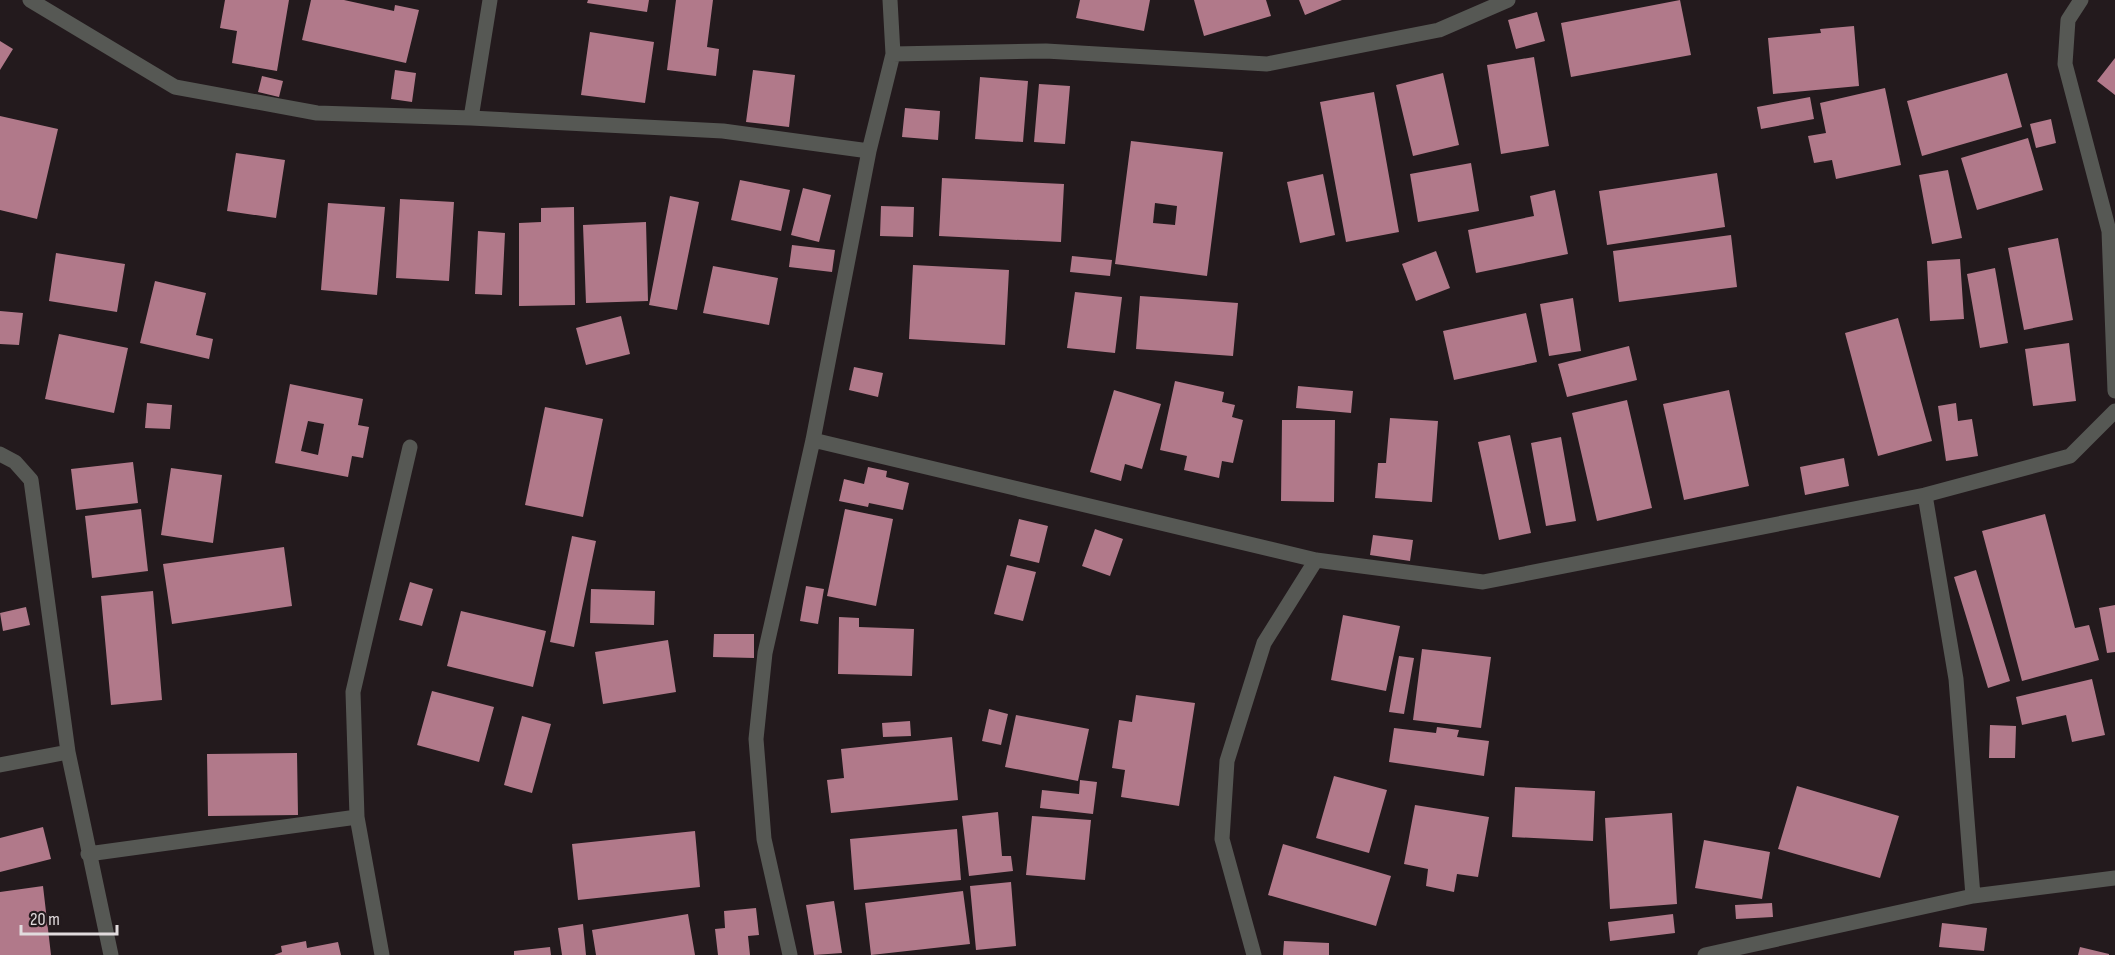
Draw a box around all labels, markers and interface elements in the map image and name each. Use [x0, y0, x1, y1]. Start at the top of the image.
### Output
scale bar [21, 898, 117, 936]
text: 20 m [30, 909, 60, 930]

